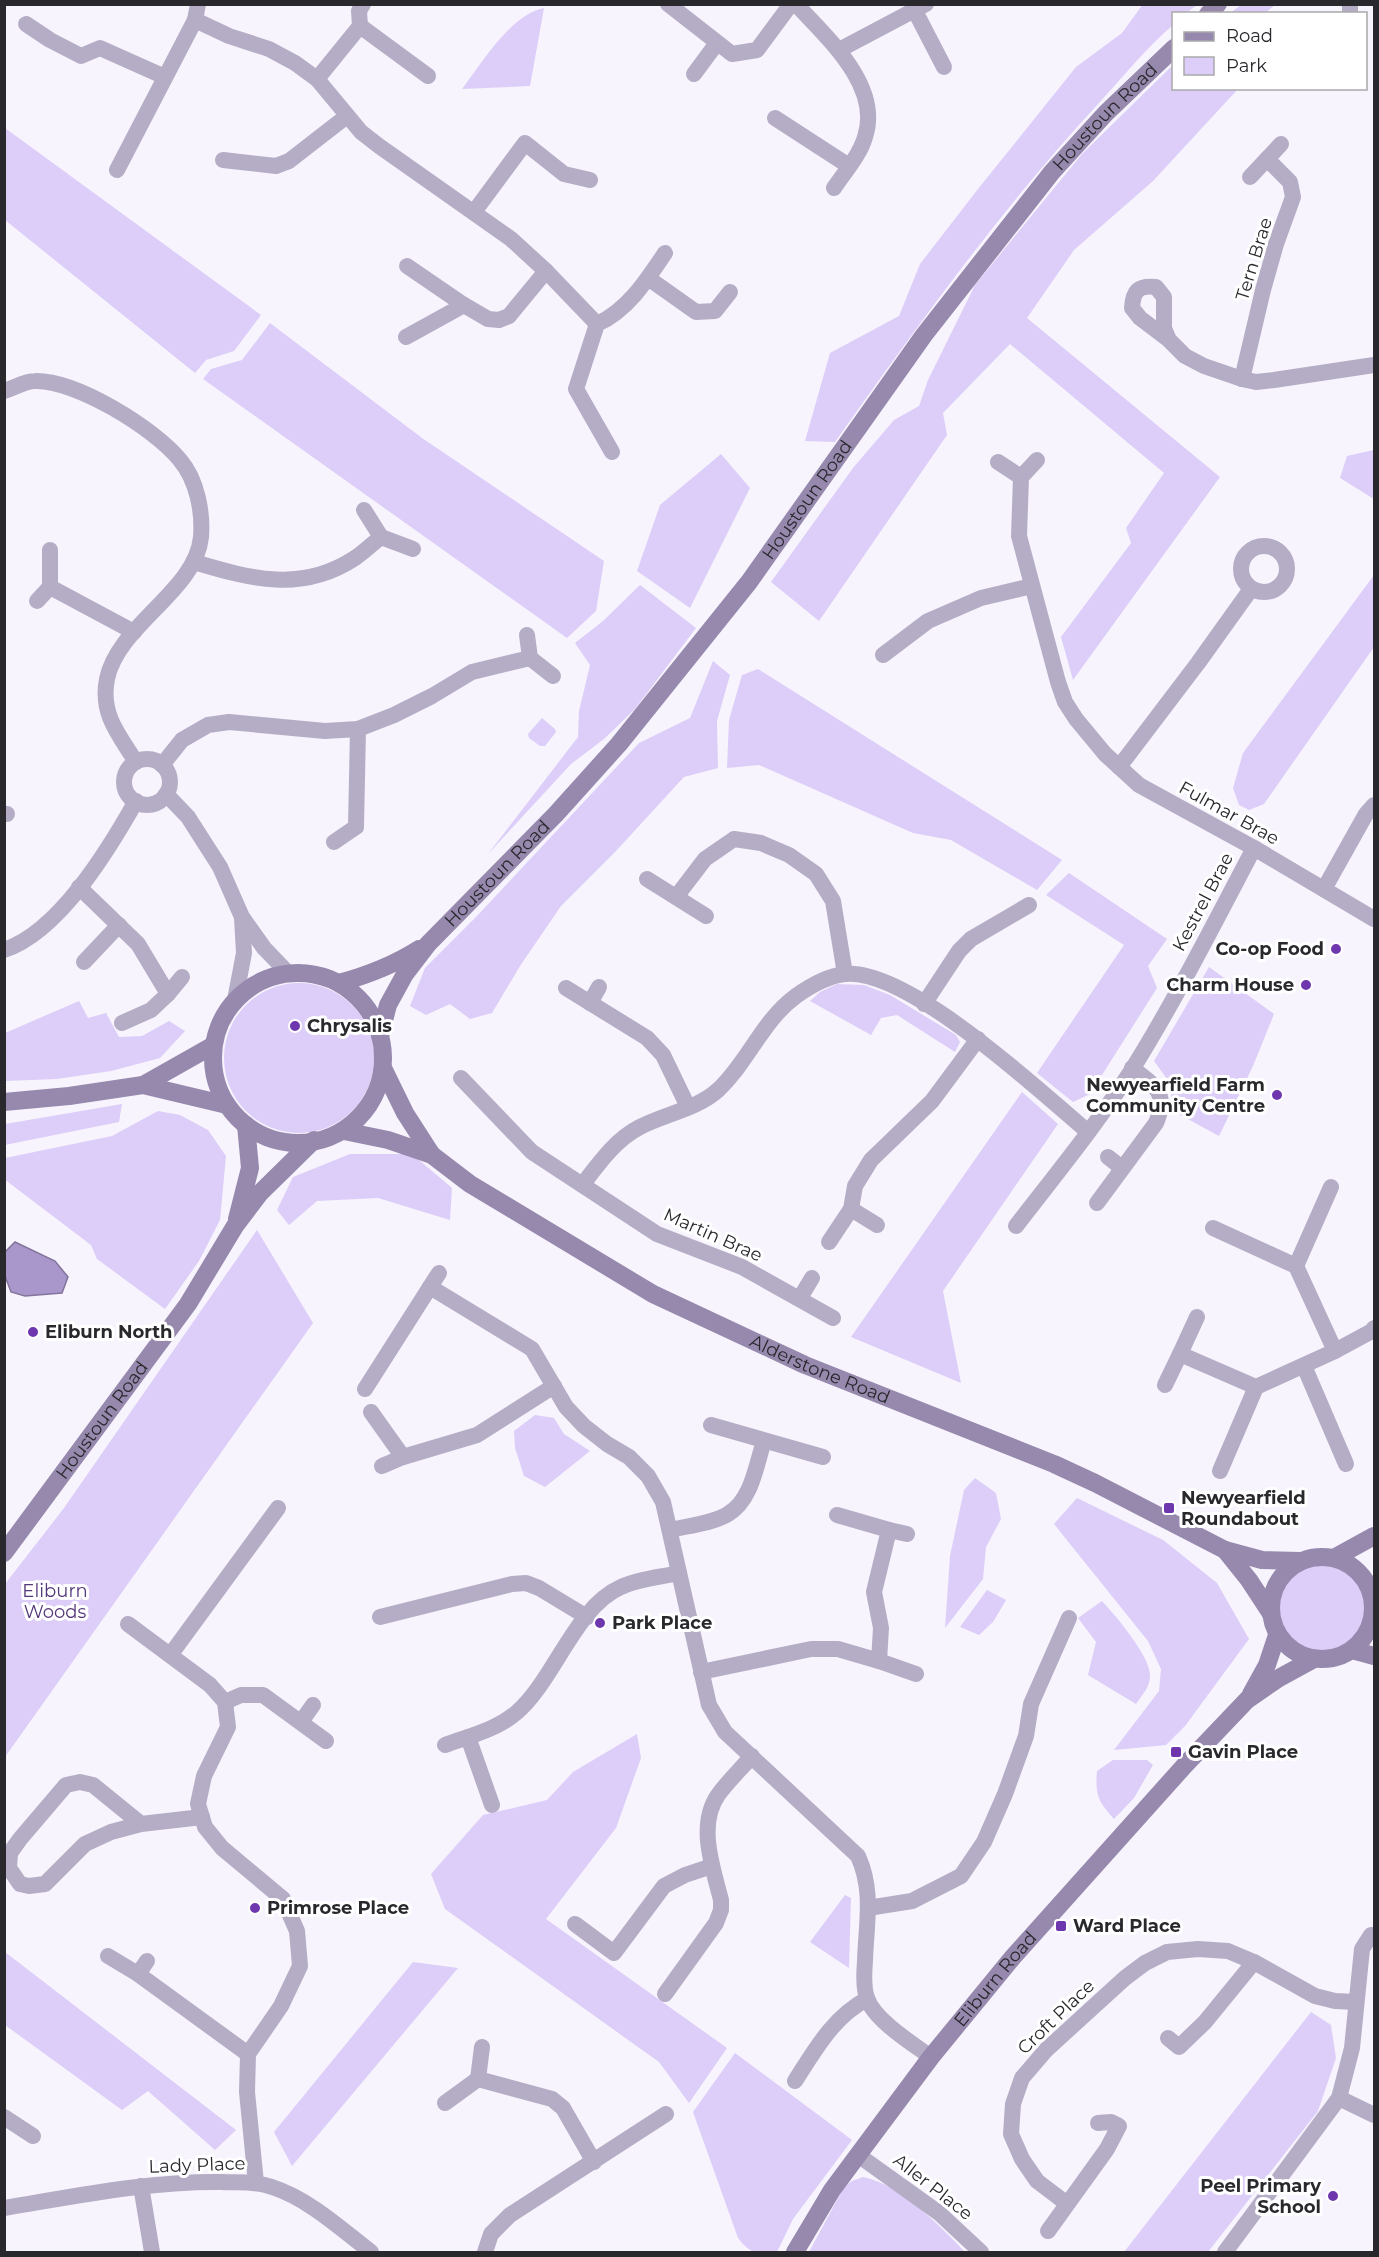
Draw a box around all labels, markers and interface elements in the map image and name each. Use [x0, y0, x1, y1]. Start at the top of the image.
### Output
legend [1172, 12, 1367, 90]
text: Road [1226, 25, 1273, 47]
text: Park [1226, 55, 1267, 77]
street label: Houstoun Road [1048, 59, 1162, 175]
street label: Tern Brae [1231, 215, 1277, 303]
street label: Houstoun Road [757, 436, 857, 564]
street label: Fulmar Brae [1175, 776, 1283, 850]
street label: Houstoun Road [440, 816, 555, 932]
street label: Kestrel Brae [1168, 849, 1238, 955]
place label: Co-op Food [1216, 938, 1324, 960]
marker: Co-op Food [1329, 942, 1343, 956]
place label: Charm House [1166, 974, 1294, 996]
marker: Charm House [1299, 978, 1313, 992]
place label: Chrysalis [307, 1015, 392, 1037]
marker: Chrysalis [288, 1019, 302, 1033]
place label: Newyearfield Farm Community Centre [1086, 1074, 1265, 1117]
marker: Newyearfield Farm Community Centre [1270, 1088, 1284, 1102]
street label: Martin Brae [660, 1203, 766, 1267]
place label: Eliburn North [45, 1321, 173, 1343]
marker: Eliburn North [26, 1325, 40, 1339]
street label: Alderstone Road [746, 1330, 893, 1409]
street label: Houstoun Road [51, 1357, 153, 1484]
place label: Newyearfield Roundabout [1181, 1487, 1306, 1530]
marker: Newyearfield Roundabout [1162, 1501, 1176, 1515]
park label: Eliburn Woods [22, 1580, 88, 1623]
place label: Park Place [612, 1612, 712, 1634]
marker: Park Place [593, 1616, 607, 1630]
place label: Gavin Place [1188, 1741, 1298, 1763]
marker: Gavin Place [1169, 1745, 1183, 1759]
place label: Primrose Place [267, 1897, 409, 1919]
marker: Primrose Place [248, 1901, 262, 1915]
place label: Ward Place [1073, 1915, 1181, 1937]
marker: Ward Place [1054, 1919, 1068, 1933]
street label: Eliburn Road [949, 1927, 1041, 2031]
street label: Croft Place [1013, 1975, 1099, 2059]
street label: Aller Place [889, 2149, 977, 2225]
street label: Lady Place [148, 2152, 246, 2178]
place label: Peel Primary School [1200, 2175, 1321, 2218]
marker: Peel Primary School [1326, 2189, 1340, 2203]

